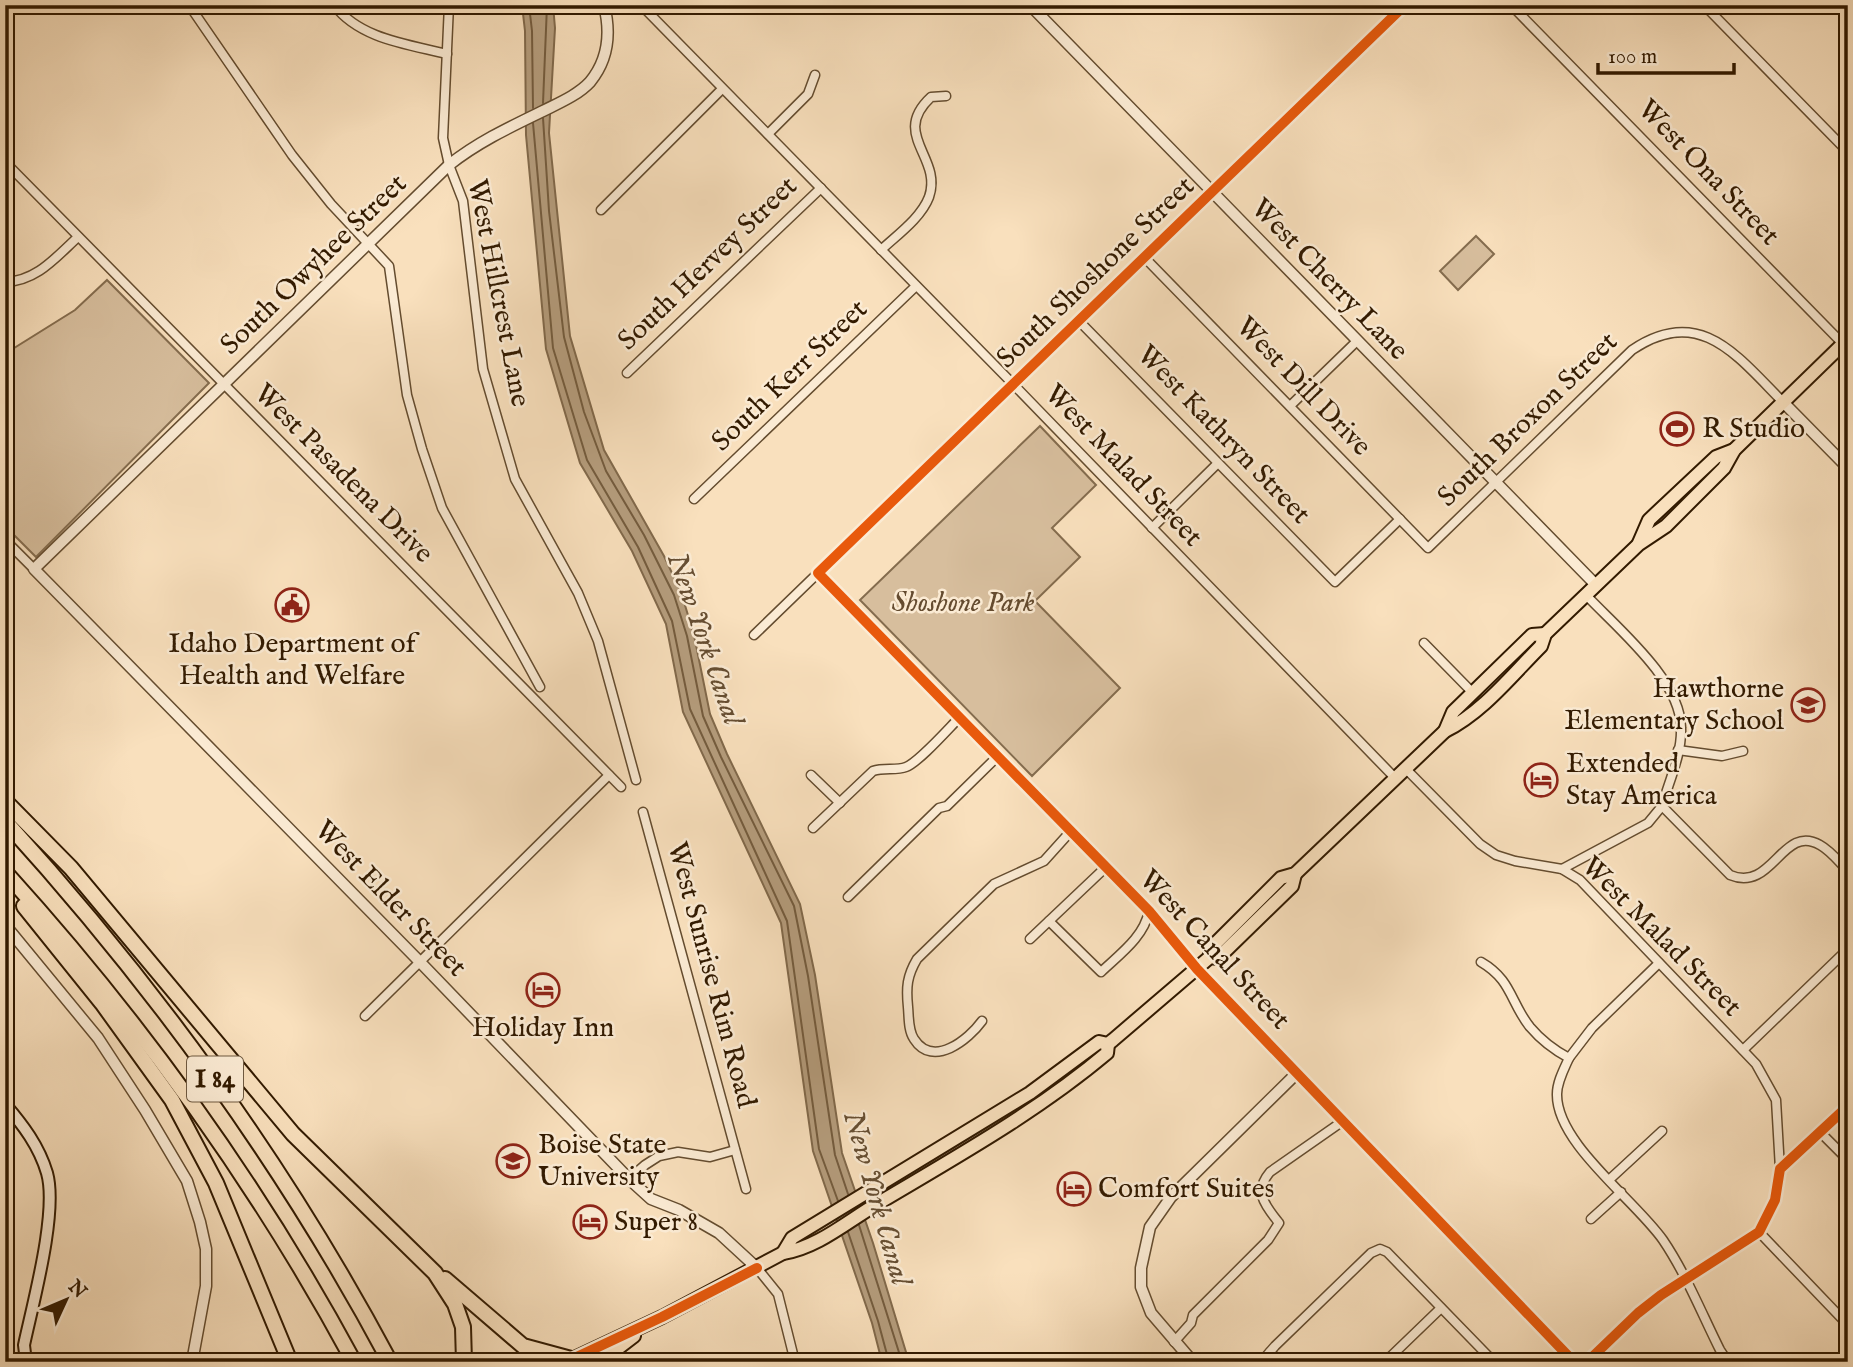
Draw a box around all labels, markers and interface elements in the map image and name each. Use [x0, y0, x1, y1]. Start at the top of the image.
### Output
scale bar [1598, 32, 1734, 76]
text: 100 m [1608, 44, 1657, 71]
street label: West Ona Street [1630, 93, 1787, 254]
street label: South Owyhee Street [213, 167, 415, 363]
street label: South Hervey Street [611, 169, 805, 359]
street label: South Shoshone Street [990, 169, 1203, 377]
street label: West Hillcrest Lane [459, 176, 537, 410]
street label: West Cherry Lane [1243, 192, 1415, 368]
street label: South Kerr Street [705, 292, 876, 459]
street label: West Dill Drive [1228, 310, 1378, 464]
street label: South Broxon Street [1431, 325, 1626, 515]
street label: West Kathryn Street [1129, 338, 1318, 532]
street label: West Pasadena Drive [246, 377, 440, 571]
street label: West Malad Street [1037, 377, 1210, 555]
sports icon: R Studio [1658, 410, 1696, 448]
place label: R Studio [1702, 412, 1805, 447]
water label: New York Canal [657, 548, 752, 733]
public building icon: Idaho Department of Health and Welfare [273, 586, 311, 624]
park label: Shoshone Park [891, 586, 1035, 621]
place label: Idaho Department of Health and Welfare [168, 627, 421, 694]
place label: Hawthorne Elementary School [1564, 672, 1784, 739]
school or university icon: Hawthorne Elementary School [1789, 686, 1827, 724]
place label: Extended Stay America [1566, 747, 1718, 814]
hotel icon: Extended Stay America [1522, 761, 1560, 799]
street label: West Elder Street [306, 813, 474, 985]
street label: West Sunrise Rim Road [659, 838, 763, 1112]
street label: West Malad Street [1573, 849, 1749, 1025]
street label: West Canal Street [1131, 863, 1297, 1038]
hotel icon: Holiday Inn [524, 971, 562, 1009]
place label: Holiday Inn [472, 1011, 614, 1046]
road number: I 84 [187, 1056, 243, 1102]
water label: New York Canal [833, 1106, 920, 1293]
place label: Boise State University [538, 1128, 666, 1195]
school or university icon: Boise State University [494, 1142, 532, 1180]
hotel icon: Comfort Suites [1055, 1170, 1093, 1208]
place label: Comfort Suites [1098, 1172, 1274, 1207]
hotel icon: Super 8 [571, 1203, 609, 1241]
place label: Super 8 [614, 1205, 698, 1240]
north arrow [32, 1266, 102, 1336]
text: N [62, 1275, 92, 1304]

